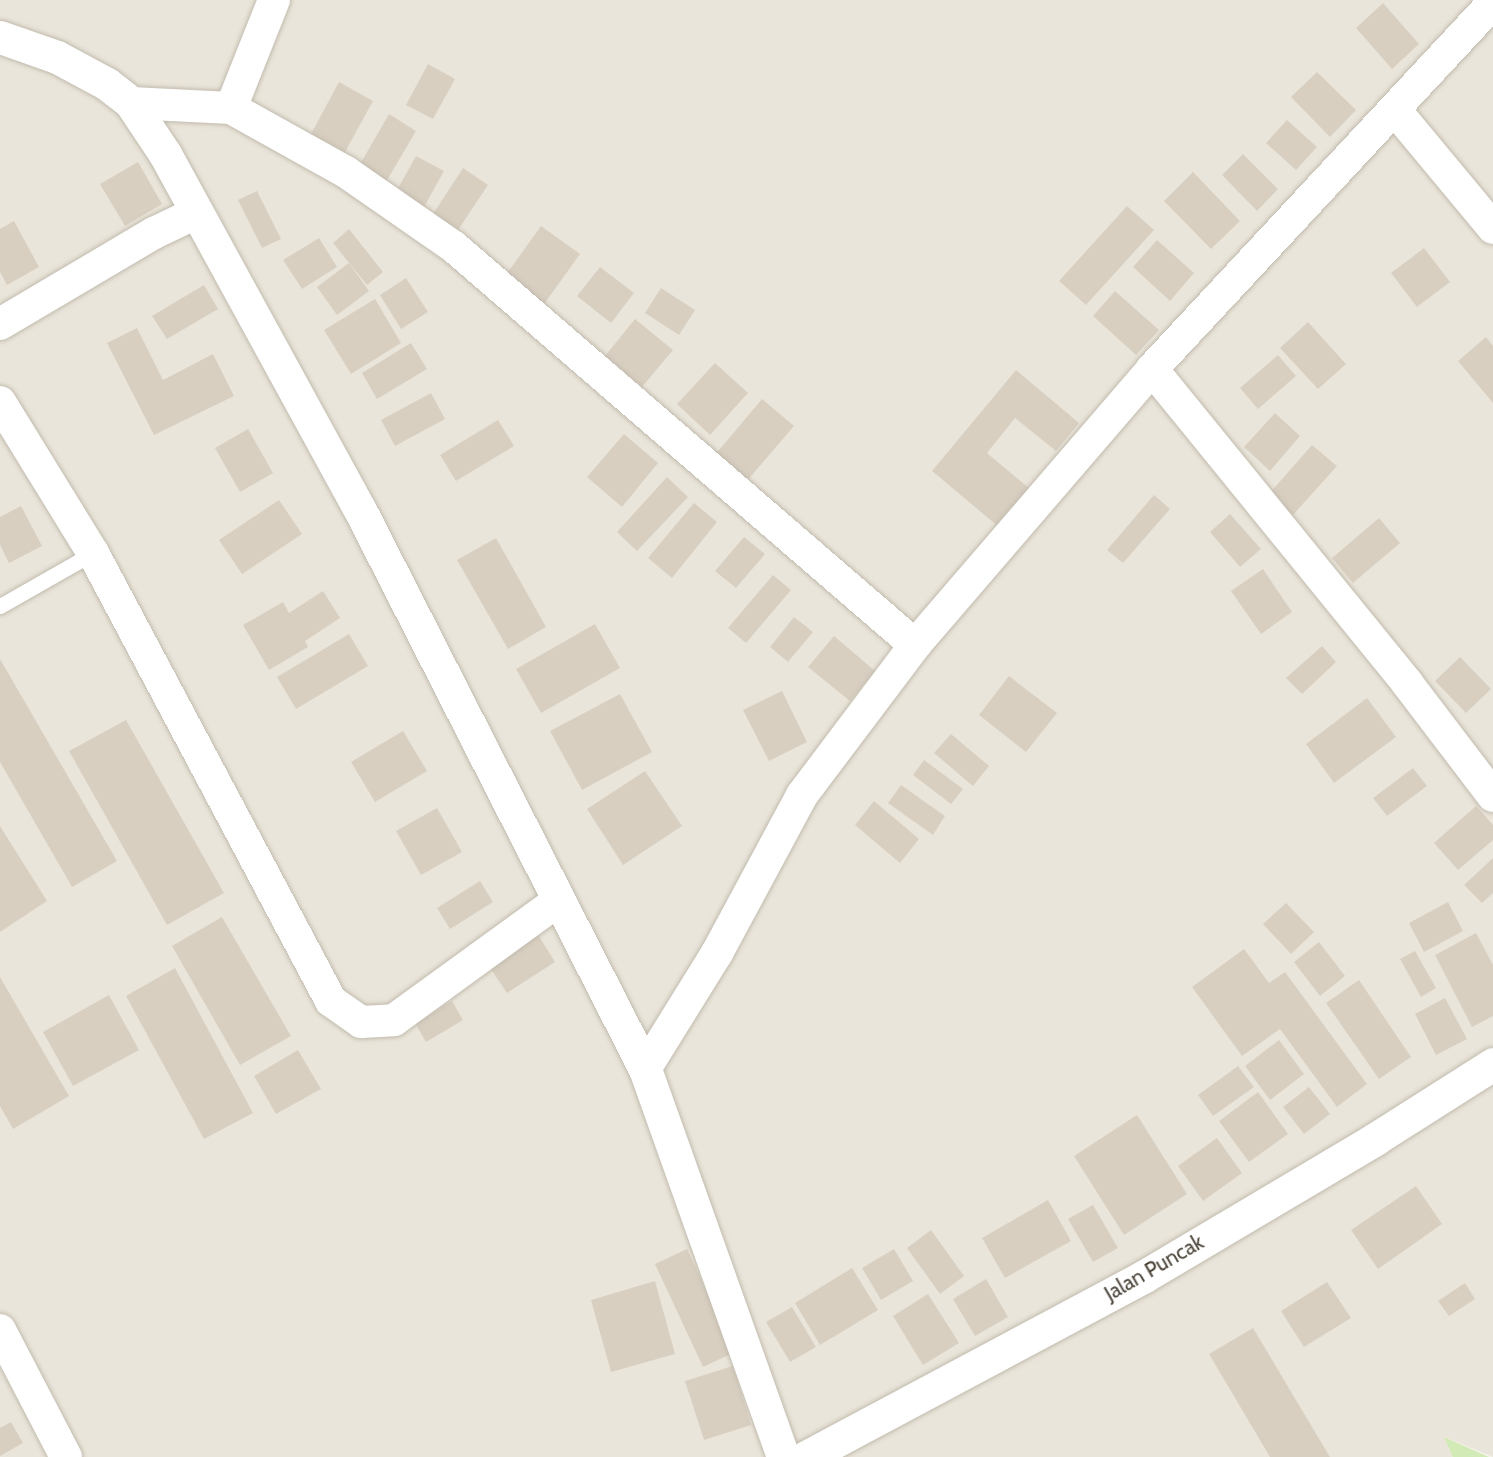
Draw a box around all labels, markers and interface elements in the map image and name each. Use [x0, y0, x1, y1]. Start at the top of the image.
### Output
street label: Jalan Puncak [1100, 1229, 1208, 1307]

